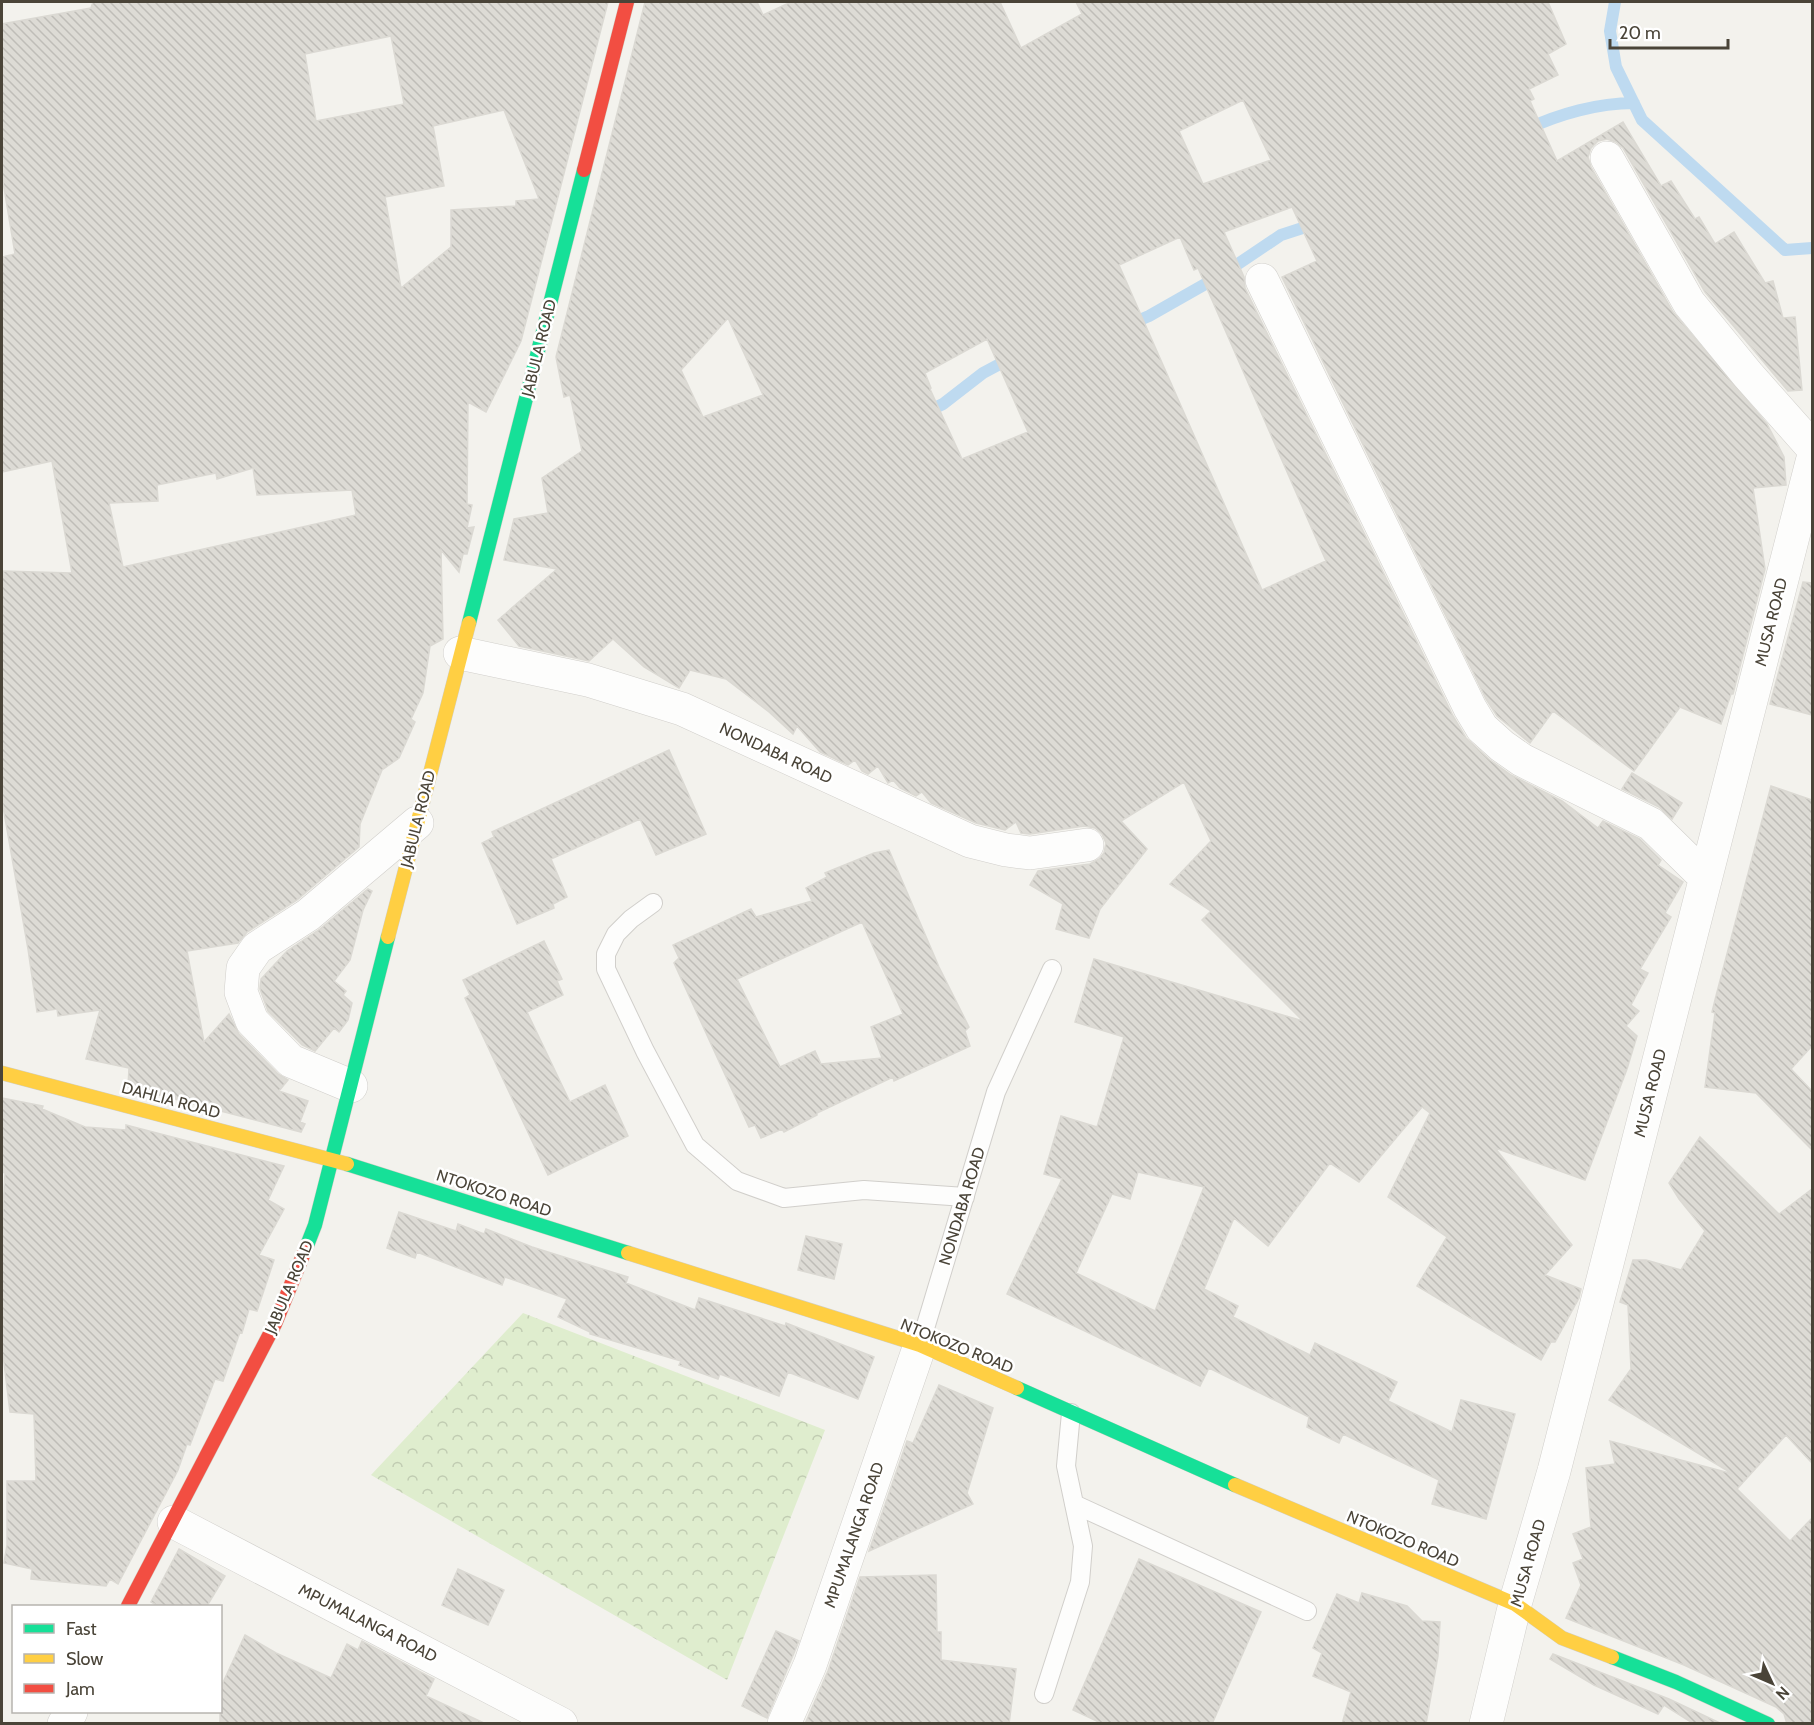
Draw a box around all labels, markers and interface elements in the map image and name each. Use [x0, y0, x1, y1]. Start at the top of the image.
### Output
scale bar [1610, 12, 1728, 50]
text: 20 m [1619, 22, 1661, 44]
street label: JABULA ROAD [517, 297, 560, 400]
street label: MUSA ROAD [1751, 576, 1791, 668]
street label: NONDABA ROAD [717, 719, 835, 787]
street label: JABULA ROAD [396, 768, 439, 871]
street label: MUSA ROAD [1630, 1047, 1670, 1139]
street label: DAHLIA ROAD [120, 1078, 222, 1122]
street label: NONDABA ROAD [935, 1145, 989, 1267]
street label: NTOKOZO ROAD [434, 1165, 554, 1221]
street label: JABULA ROAD [260, 1237, 317, 1338]
street label: NTOKOZO ROAD [898, 1315, 1016, 1377]
street label: MPUMALANGA ROAD [820, 1460, 888, 1610]
street label: NTOKOZO ROAD [1344, 1507, 1462, 1571]
street label: MUSA ROAD [1506, 1517, 1550, 1609]
street label: MPUMALANGA ROAD [296, 1580, 440, 1666]
legend [12, 1605, 222, 1713]
text: Fast [66, 1618, 97, 1640]
text: Slow [66, 1648, 103, 1670]
north arrow [1742, 1653, 1802, 1713]
text: Jam [65, 1678, 95, 1700]
text: N [1772, 1682, 1793, 1704]

